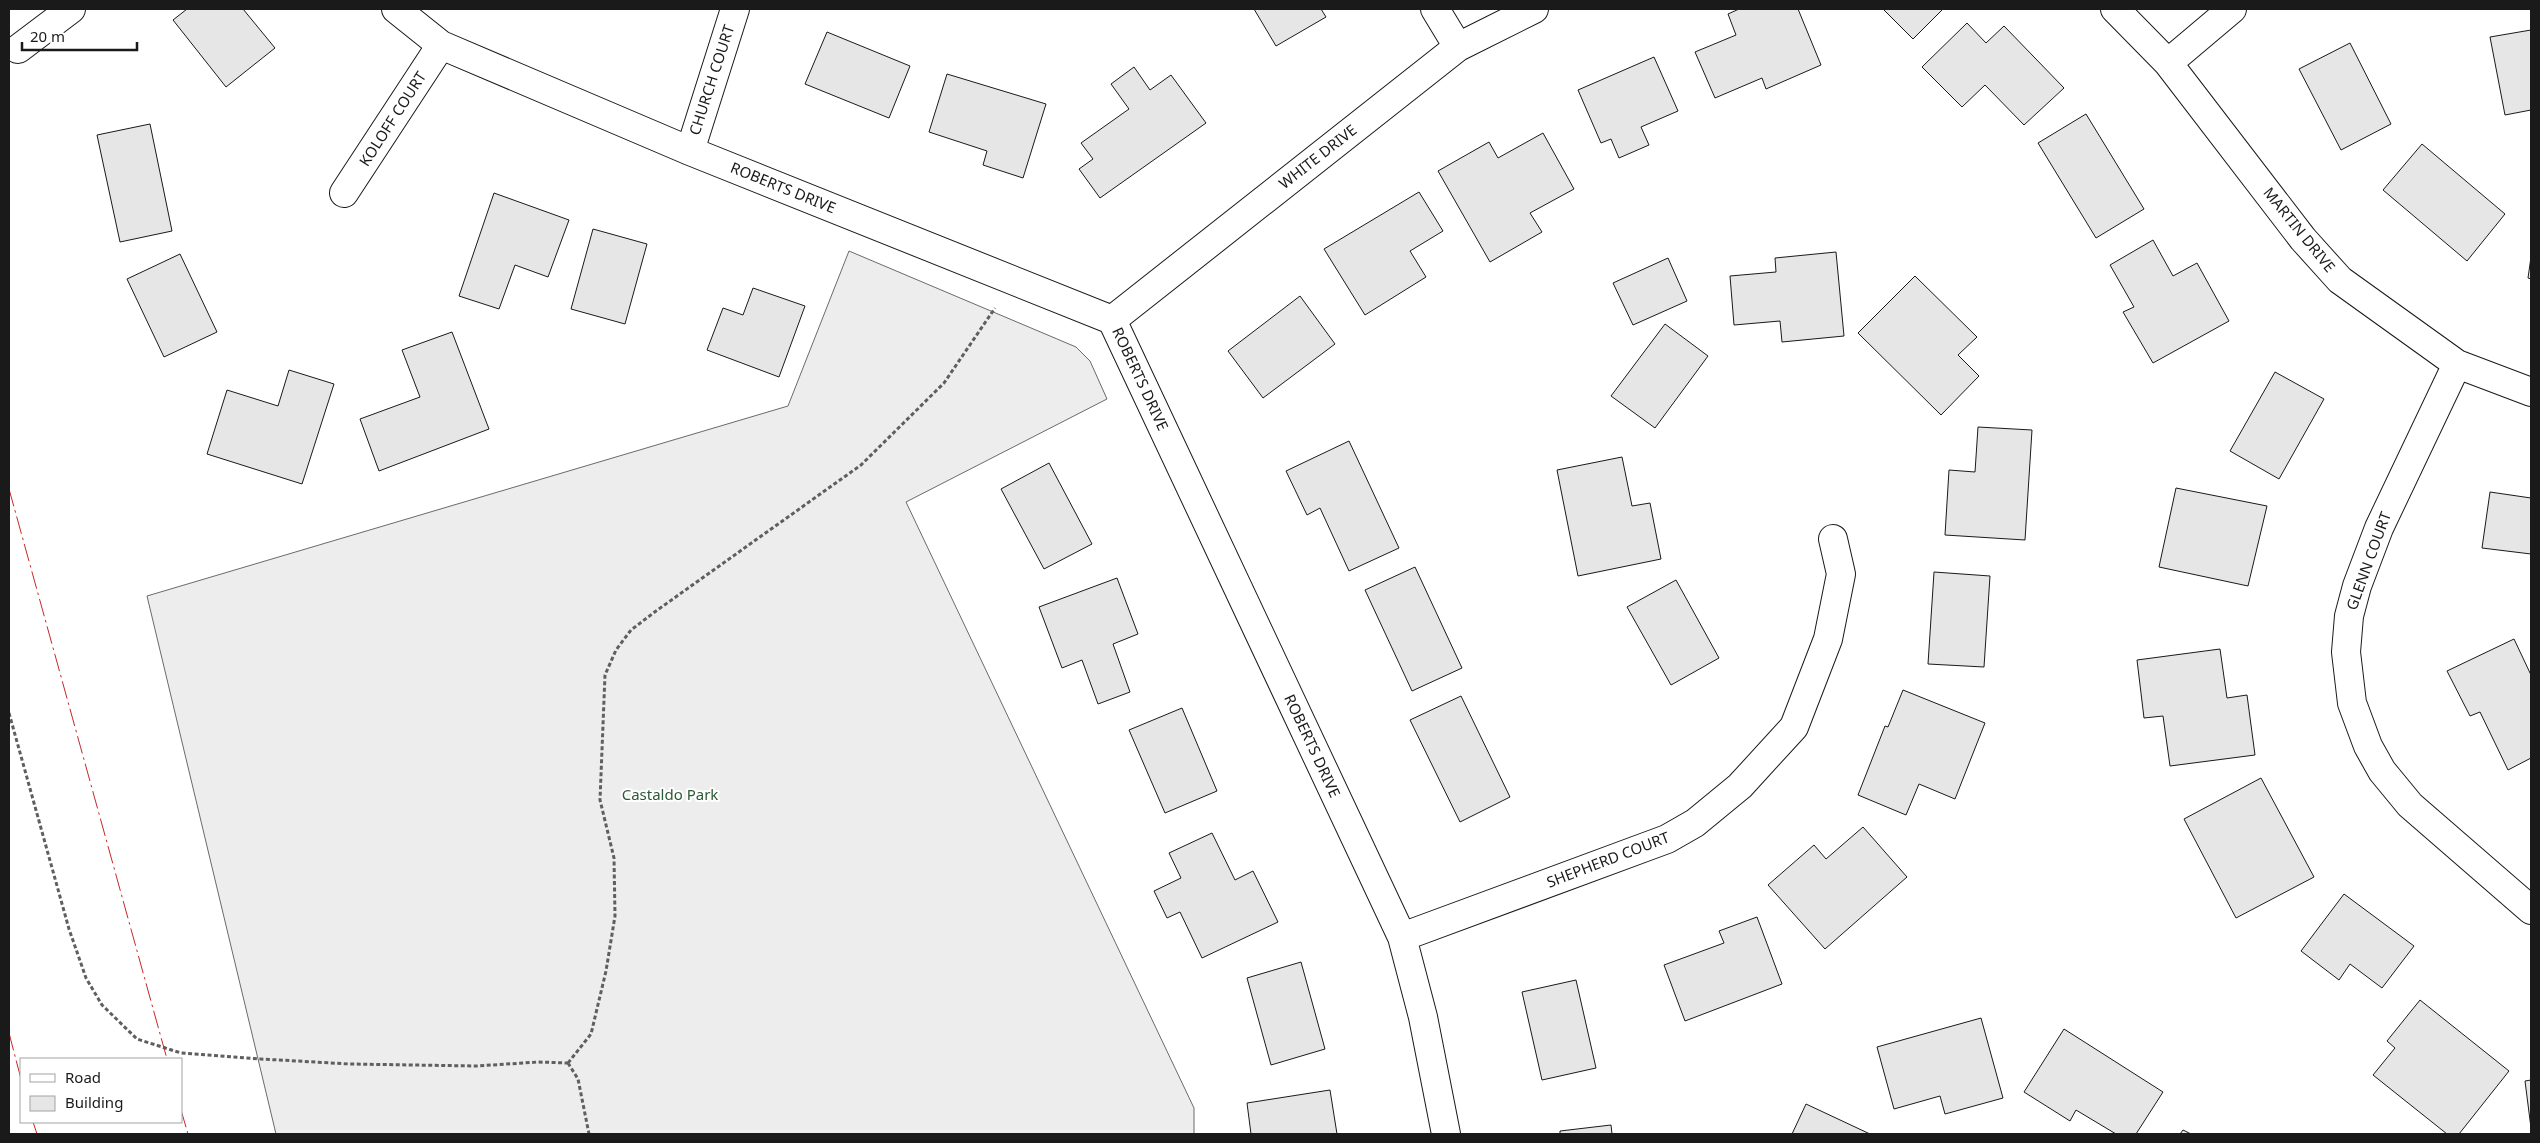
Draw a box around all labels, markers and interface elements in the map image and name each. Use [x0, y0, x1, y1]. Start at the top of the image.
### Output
scale bar [22, 20, 138, 52]
street label: CHURCH COURT [684, 21, 739, 137]
text: 20 m [30, 26, 65, 46]
street label: KOLOFF COURT [354, 67, 431, 170]
street label: WHITE DRIVE [1274, 120, 1360, 193]
street label: ROBERTS DRIVE [728, 157, 839, 217]
street label: MARTIN DRIVE [2259, 183, 2340, 276]
street label: ROBERTS DRIVE [1108, 324, 1174, 433]
street label: GLENN COURT [2341, 508, 2395, 613]
street label: ROBERTS DRIVE [1280, 691, 1346, 800]
park label: Castaldo Park [622, 784, 718, 804]
street label: SHEPHERD COURT [1543, 826, 1672, 892]
legend [20, 1058, 182, 1123]
text: Road [65, 1067, 101, 1087]
text: Building [65, 1092, 123, 1112]

